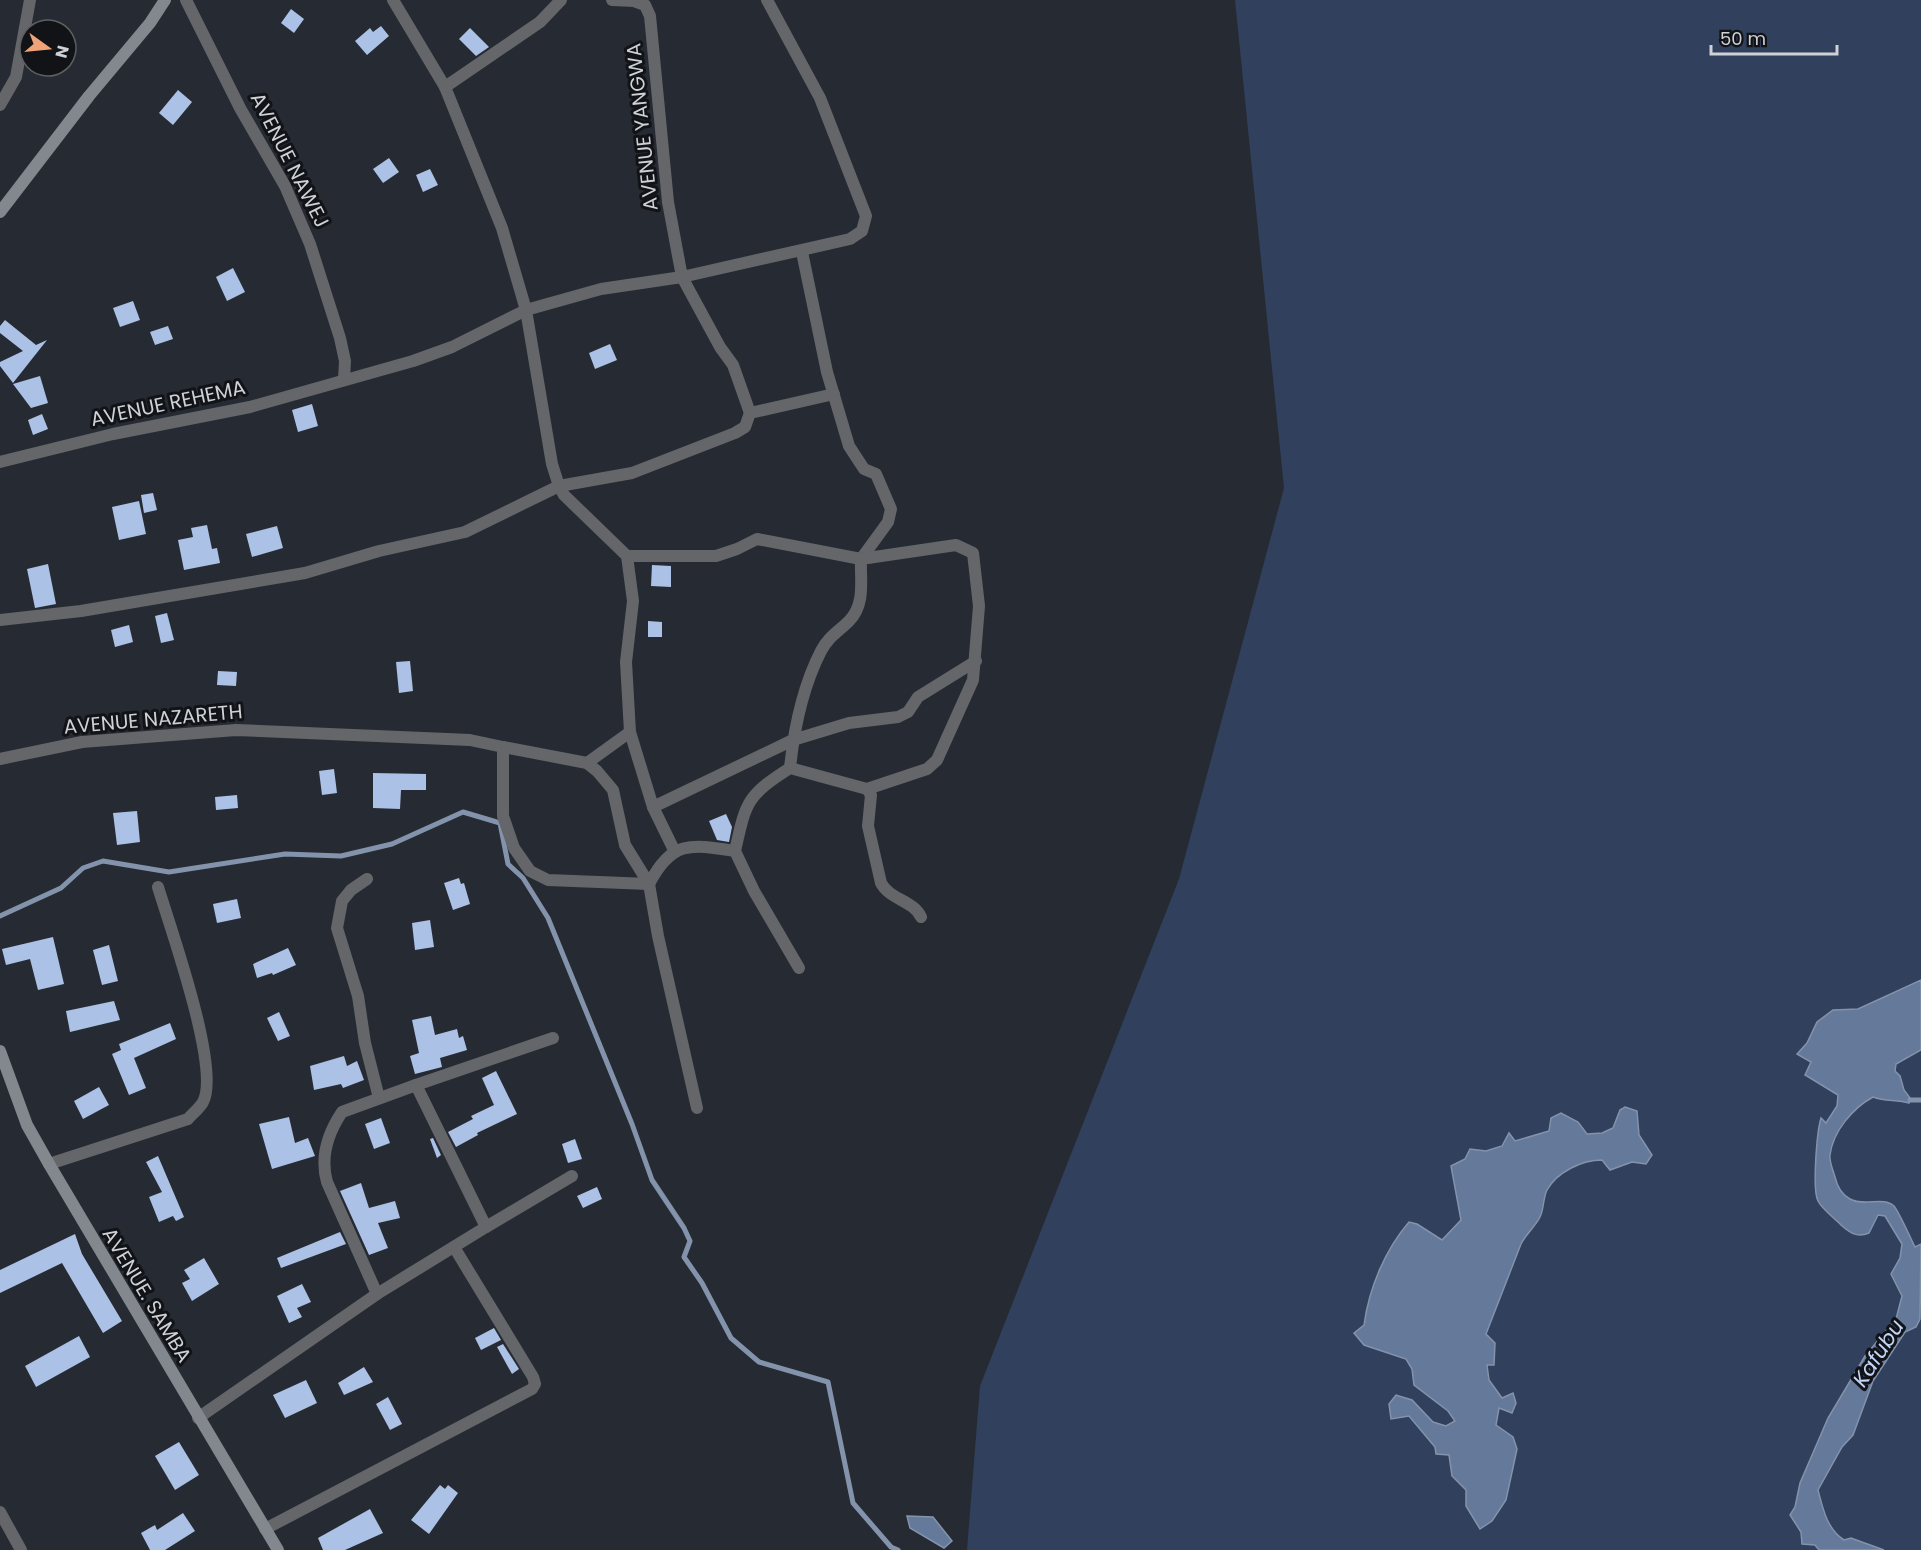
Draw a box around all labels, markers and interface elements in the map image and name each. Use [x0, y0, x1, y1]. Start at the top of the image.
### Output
north arrow [18, 18, 78, 78]
scale bar [1711, 18, 1837, 56]
text: 50 m [1720, 26, 1766, 51]
street label: AVENUE YANGWA [619, 42, 665, 212]
text: N [49, 43, 75, 61]
street label: AVENUE NAWEJ [244, 88, 336, 232]
street label: AVENUE REHEMA [88, 373, 248, 433]
street label: AVENUE NAZARETH [62, 697, 244, 741]
street label: AVENUE. SAMBA [96, 1222, 198, 1368]
water label: Kafubu [1845, 1314, 1911, 1392]

